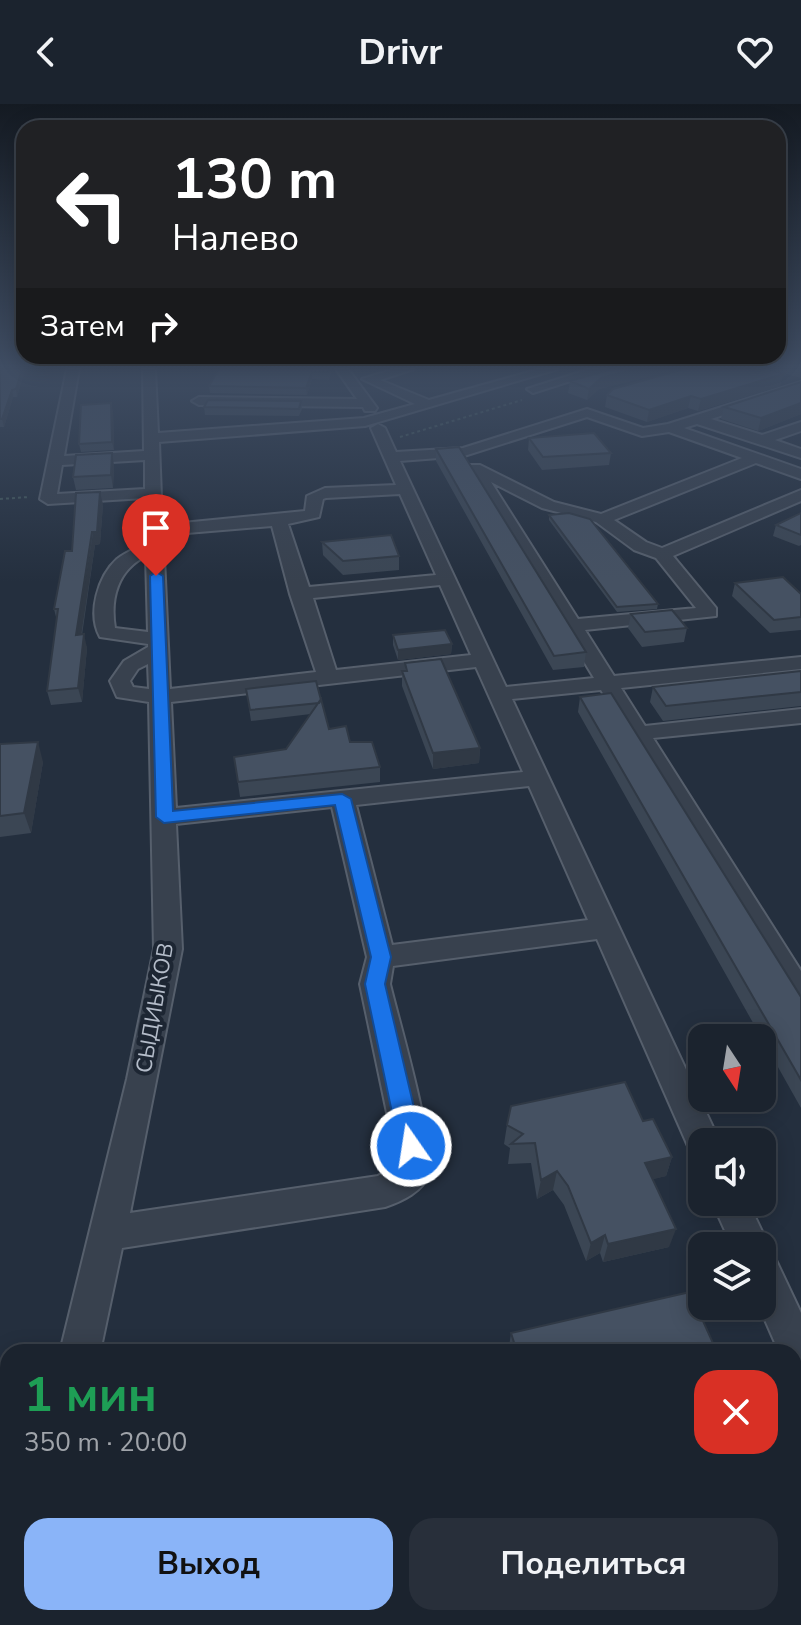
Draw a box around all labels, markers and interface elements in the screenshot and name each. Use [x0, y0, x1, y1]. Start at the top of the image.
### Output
text: Drivr [359, 28, 442, 77]
icon: back [24, 30, 68, 74]
icon: heart [733, 30, 777, 74]
text: 130 m [172, 141, 337, 218]
icon: left [40, 152, 144, 256]
text: Налево [172, 214, 299, 263]
icon: right [141, 304, 185, 348]
text: Затем [40, 306, 125, 347]
pin [122, 494, 190, 576]
icon: arrive [134, 506, 178, 550]
street label: СЫДИЫКОВ [129, 941, 181, 1075]
north arrow [688, 1024, 776, 1112]
map controls [688, 1024, 776, 1320]
position arrow [369, 1104, 453, 1188]
button: sound [688, 1128, 776, 1216]
button: layers [688, 1232, 776, 1320]
text: 1 мин [24, 1362, 157, 1428]
button: close [694, 1370, 778, 1454]
text: 350 m · 20:00 [24, 1425, 187, 1460]
button: Выход [24, 1518, 393, 1610]
button: Поделиться [409, 1518, 778, 1610]

